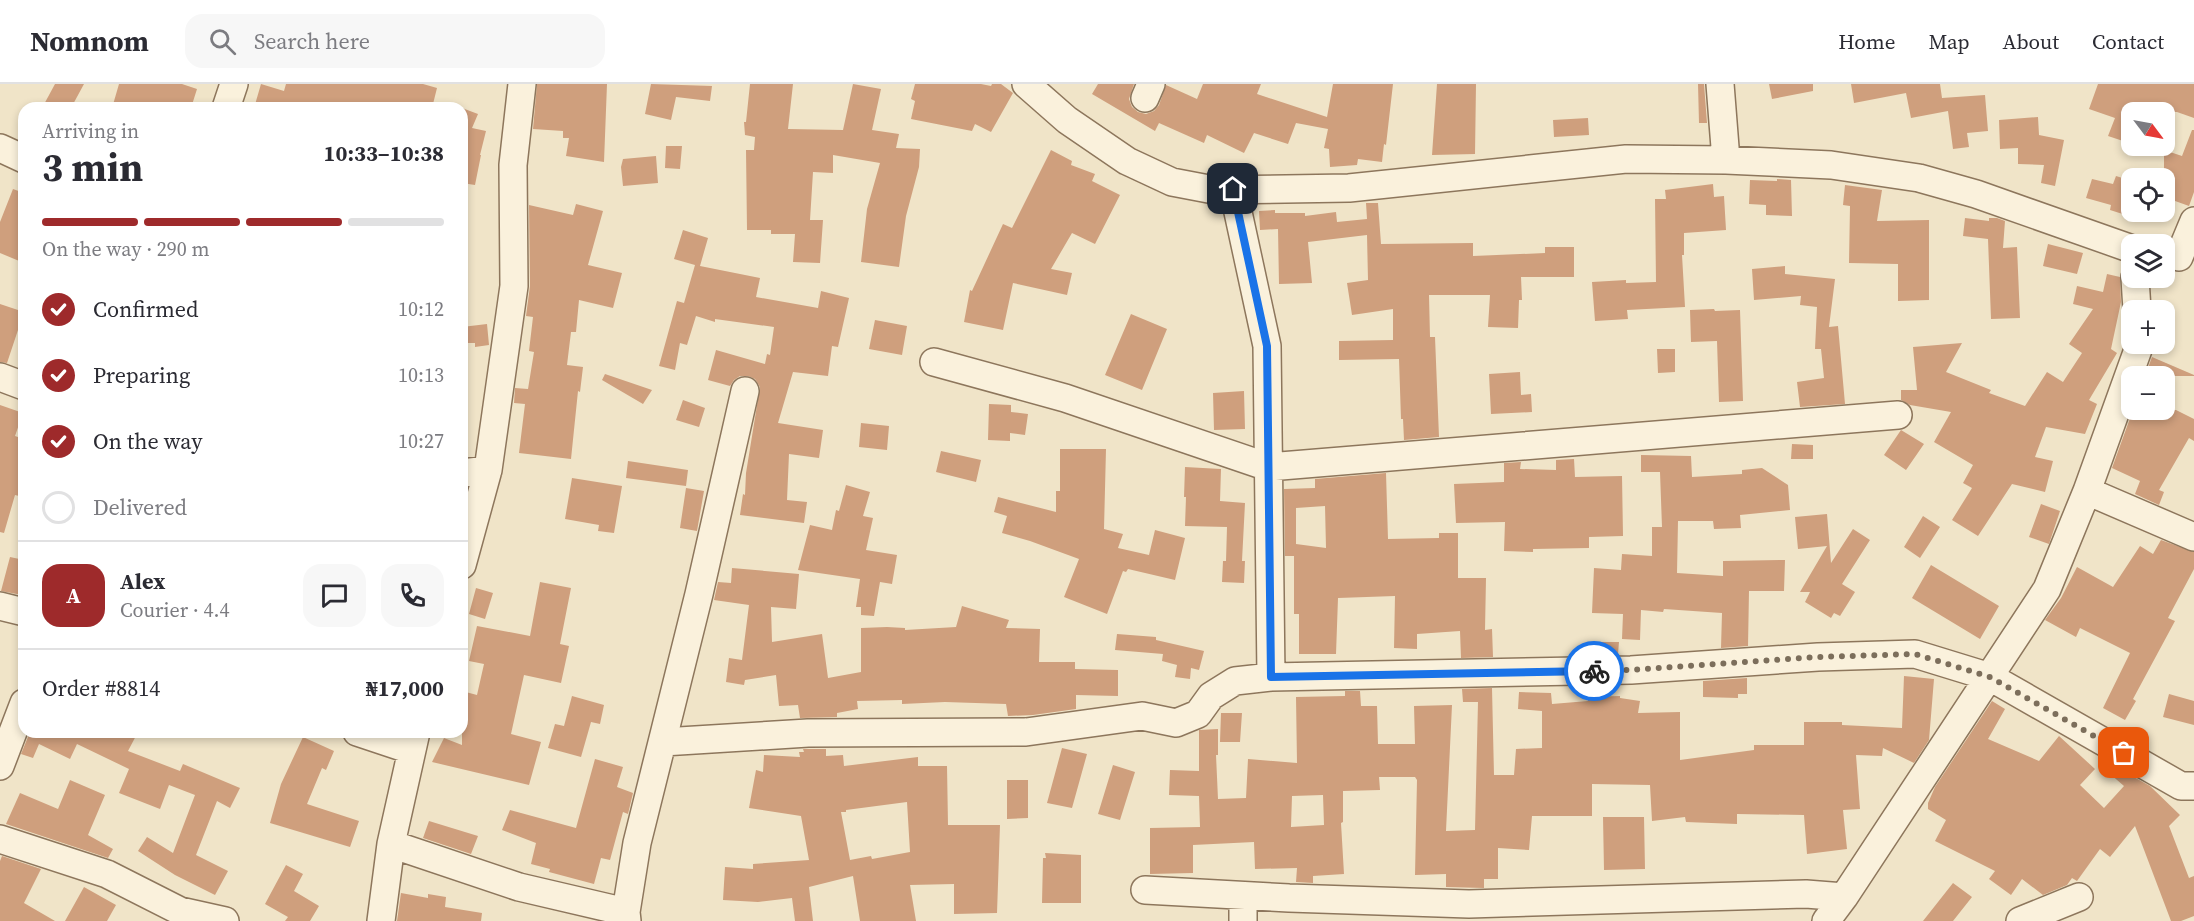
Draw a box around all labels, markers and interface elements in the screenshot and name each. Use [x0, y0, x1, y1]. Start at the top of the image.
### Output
search box [185, 14, 605, 68]
text: Nomnom [30, 22, 149, 60]
icon: search [206, 25, 239, 58]
text: Search here [254, 26, 370, 56]
text: Home [1838, 27, 1896, 56]
text: Map [1929, 27, 1970, 56]
text: About [2003, 27, 2059, 56]
text: Contact [2092, 27, 2164, 56]
north arrow [2121, 102, 2175, 156]
map controls [2121, 102, 2175, 420]
text: Arriving in [42, 117, 139, 145]
text: 10:33–10:38 [324, 138, 444, 168]
text: 3 min [42, 141, 143, 194]
pin [1207, 163, 1258, 214]
button: locate [2121, 168, 2175, 222]
icon: home [1216, 172, 1249, 205]
button: layers [2121, 234, 2175, 288]
text: On the way · 290 m [42, 235, 209, 263]
icon: check [42, 293, 75, 326]
text: Confirmed [93, 294, 198, 324]
text: 10:12 [398, 295, 444, 323]
button: + [2121, 300, 2175, 354]
icon: check [42, 359, 75, 392]
text: Preparing [93, 360, 190, 390]
text: 10:13 [398, 361, 444, 389]
button: − [2121, 366, 2175, 420]
icon: check [42, 425, 75, 458]
text: On the way [93, 426, 202, 456]
text: 10:27 [398, 427, 444, 455]
text: Delivered [93, 492, 187, 522]
button: chat [303, 564, 366, 627]
button: phone [381, 564, 444, 627]
text: Alex [120, 566, 165, 596]
text: A [66, 580, 81, 610]
text: Courier · 4.4 [120, 596, 229, 624]
courier [1564, 641, 1624, 701]
icon: bike [1578, 655, 1611, 688]
text: Order #8814 [42, 673, 160, 703]
text: ₦17,000 [366, 673, 444, 703]
pin [2098, 727, 2149, 778]
icon: bag [2107, 736, 2140, 769]

